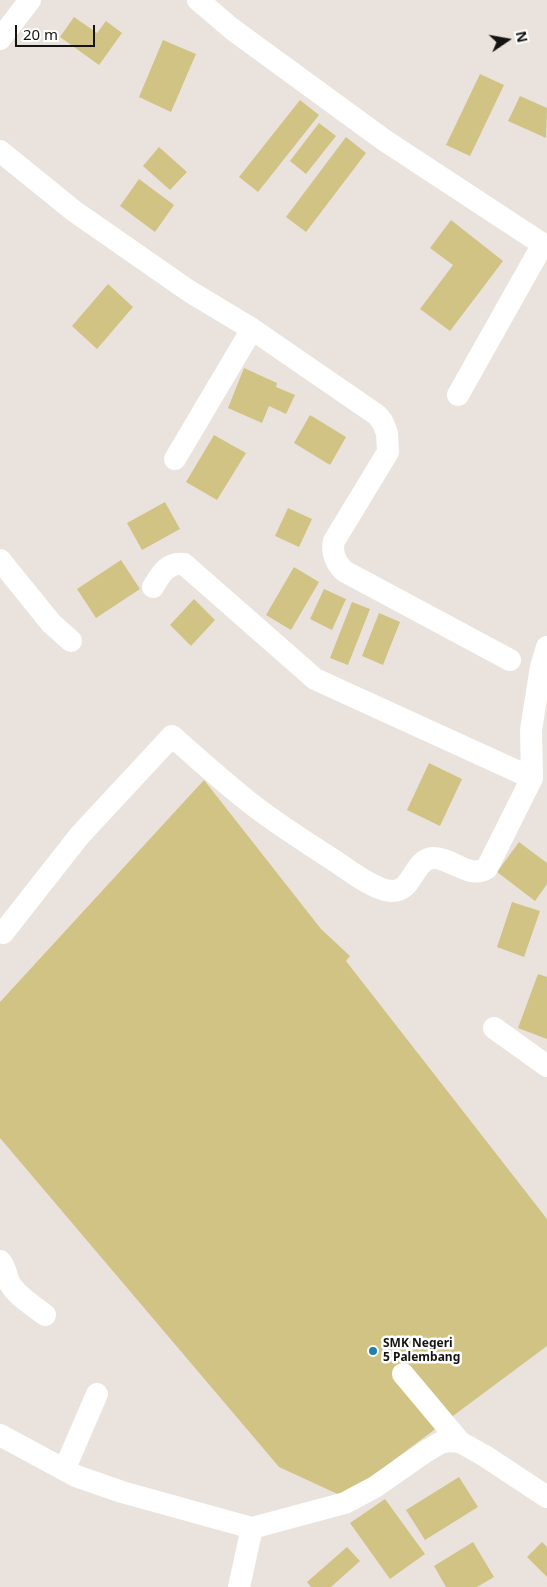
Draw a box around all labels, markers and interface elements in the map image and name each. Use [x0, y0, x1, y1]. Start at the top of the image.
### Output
scale bar [18, 15, 98, 47]
north arrow [482, 15, 532, 65]
text: 20 m [23, 24, 58, 44]
text: N [512, 29, 533, 44]
place label: SMK Negeri 5 Palembang [383, 1337, 460, 1365]
marker: SMK Negeri 5 Palembang [367, 1345, 379, 1357]

